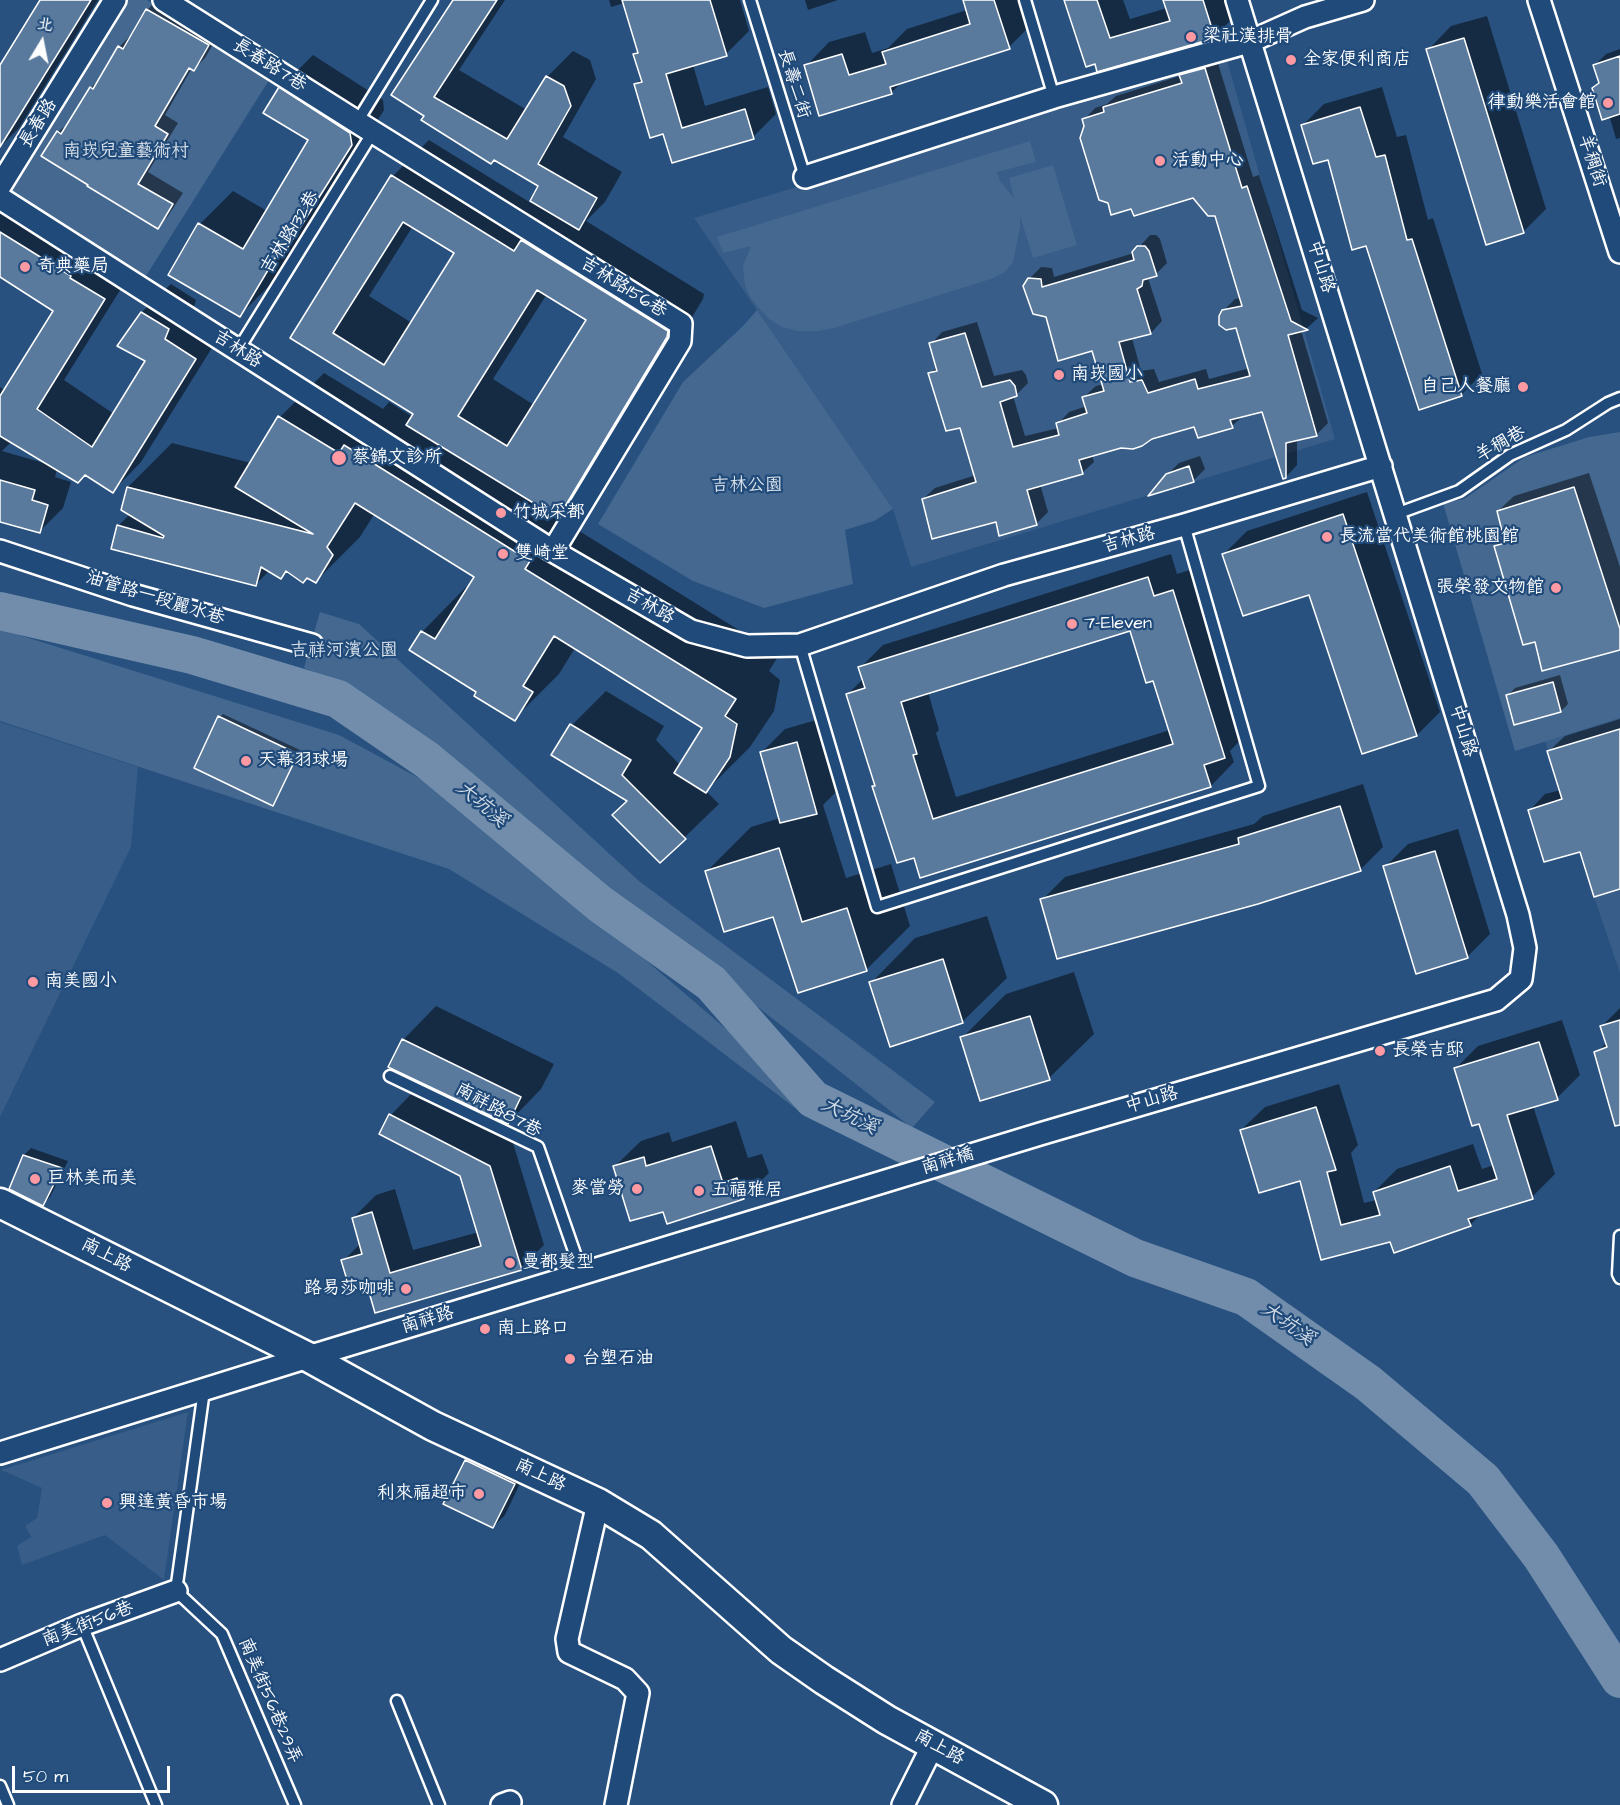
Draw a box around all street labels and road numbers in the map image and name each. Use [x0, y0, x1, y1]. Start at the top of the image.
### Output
street label: 長春路7巷 [228, 35, 310, 97]
street label: 長壽二街 [772, 46, 814, 122]
street label: 長春路 [16, 95, 62, 153]
street label: 羊稠街 [1572, 132, 1610, 190]
street label: 吉林路132巷 [257, 188, 325, 278]
street label: 中山路 [1302, 238, 1338, 296]
street label: 吉林路156巷 [576, 253, 670, 323]
street label: 吉林路 [208, 326, 266, 374]
street label: 羊稠巷 [1472, 422, 1530, 468]
street label: 吉林路 [1100, 524, 1158, 558]
street label: 油管路一段麗水巷 [83, 568, 227, 630]
street label: 吉林路 [620, 584, 678, 630]
street label: 中山路 [1444, 702, 1480, 760]
street label: 南祥路87巷 [451, 1079, 545, 1143]
street label: 中山路 [1123, 1083, 1181, 1119]
street label: 南祥橋 [919, 1144, 977, 1180]
street label: 南上路 [77, 1234, 135, 1278]
street label: 南祥路 [399, 1303, 457, 1339]
street label: 南上路 [511, 1455, 569, 1497]
street label: 南美街56巷 [39, 1598, 137, 1652]
street label: 南美街56巷29弄 [233, 1635, 305, 1767]
street label: 南上路 [910, 1725, 968, 1771]

